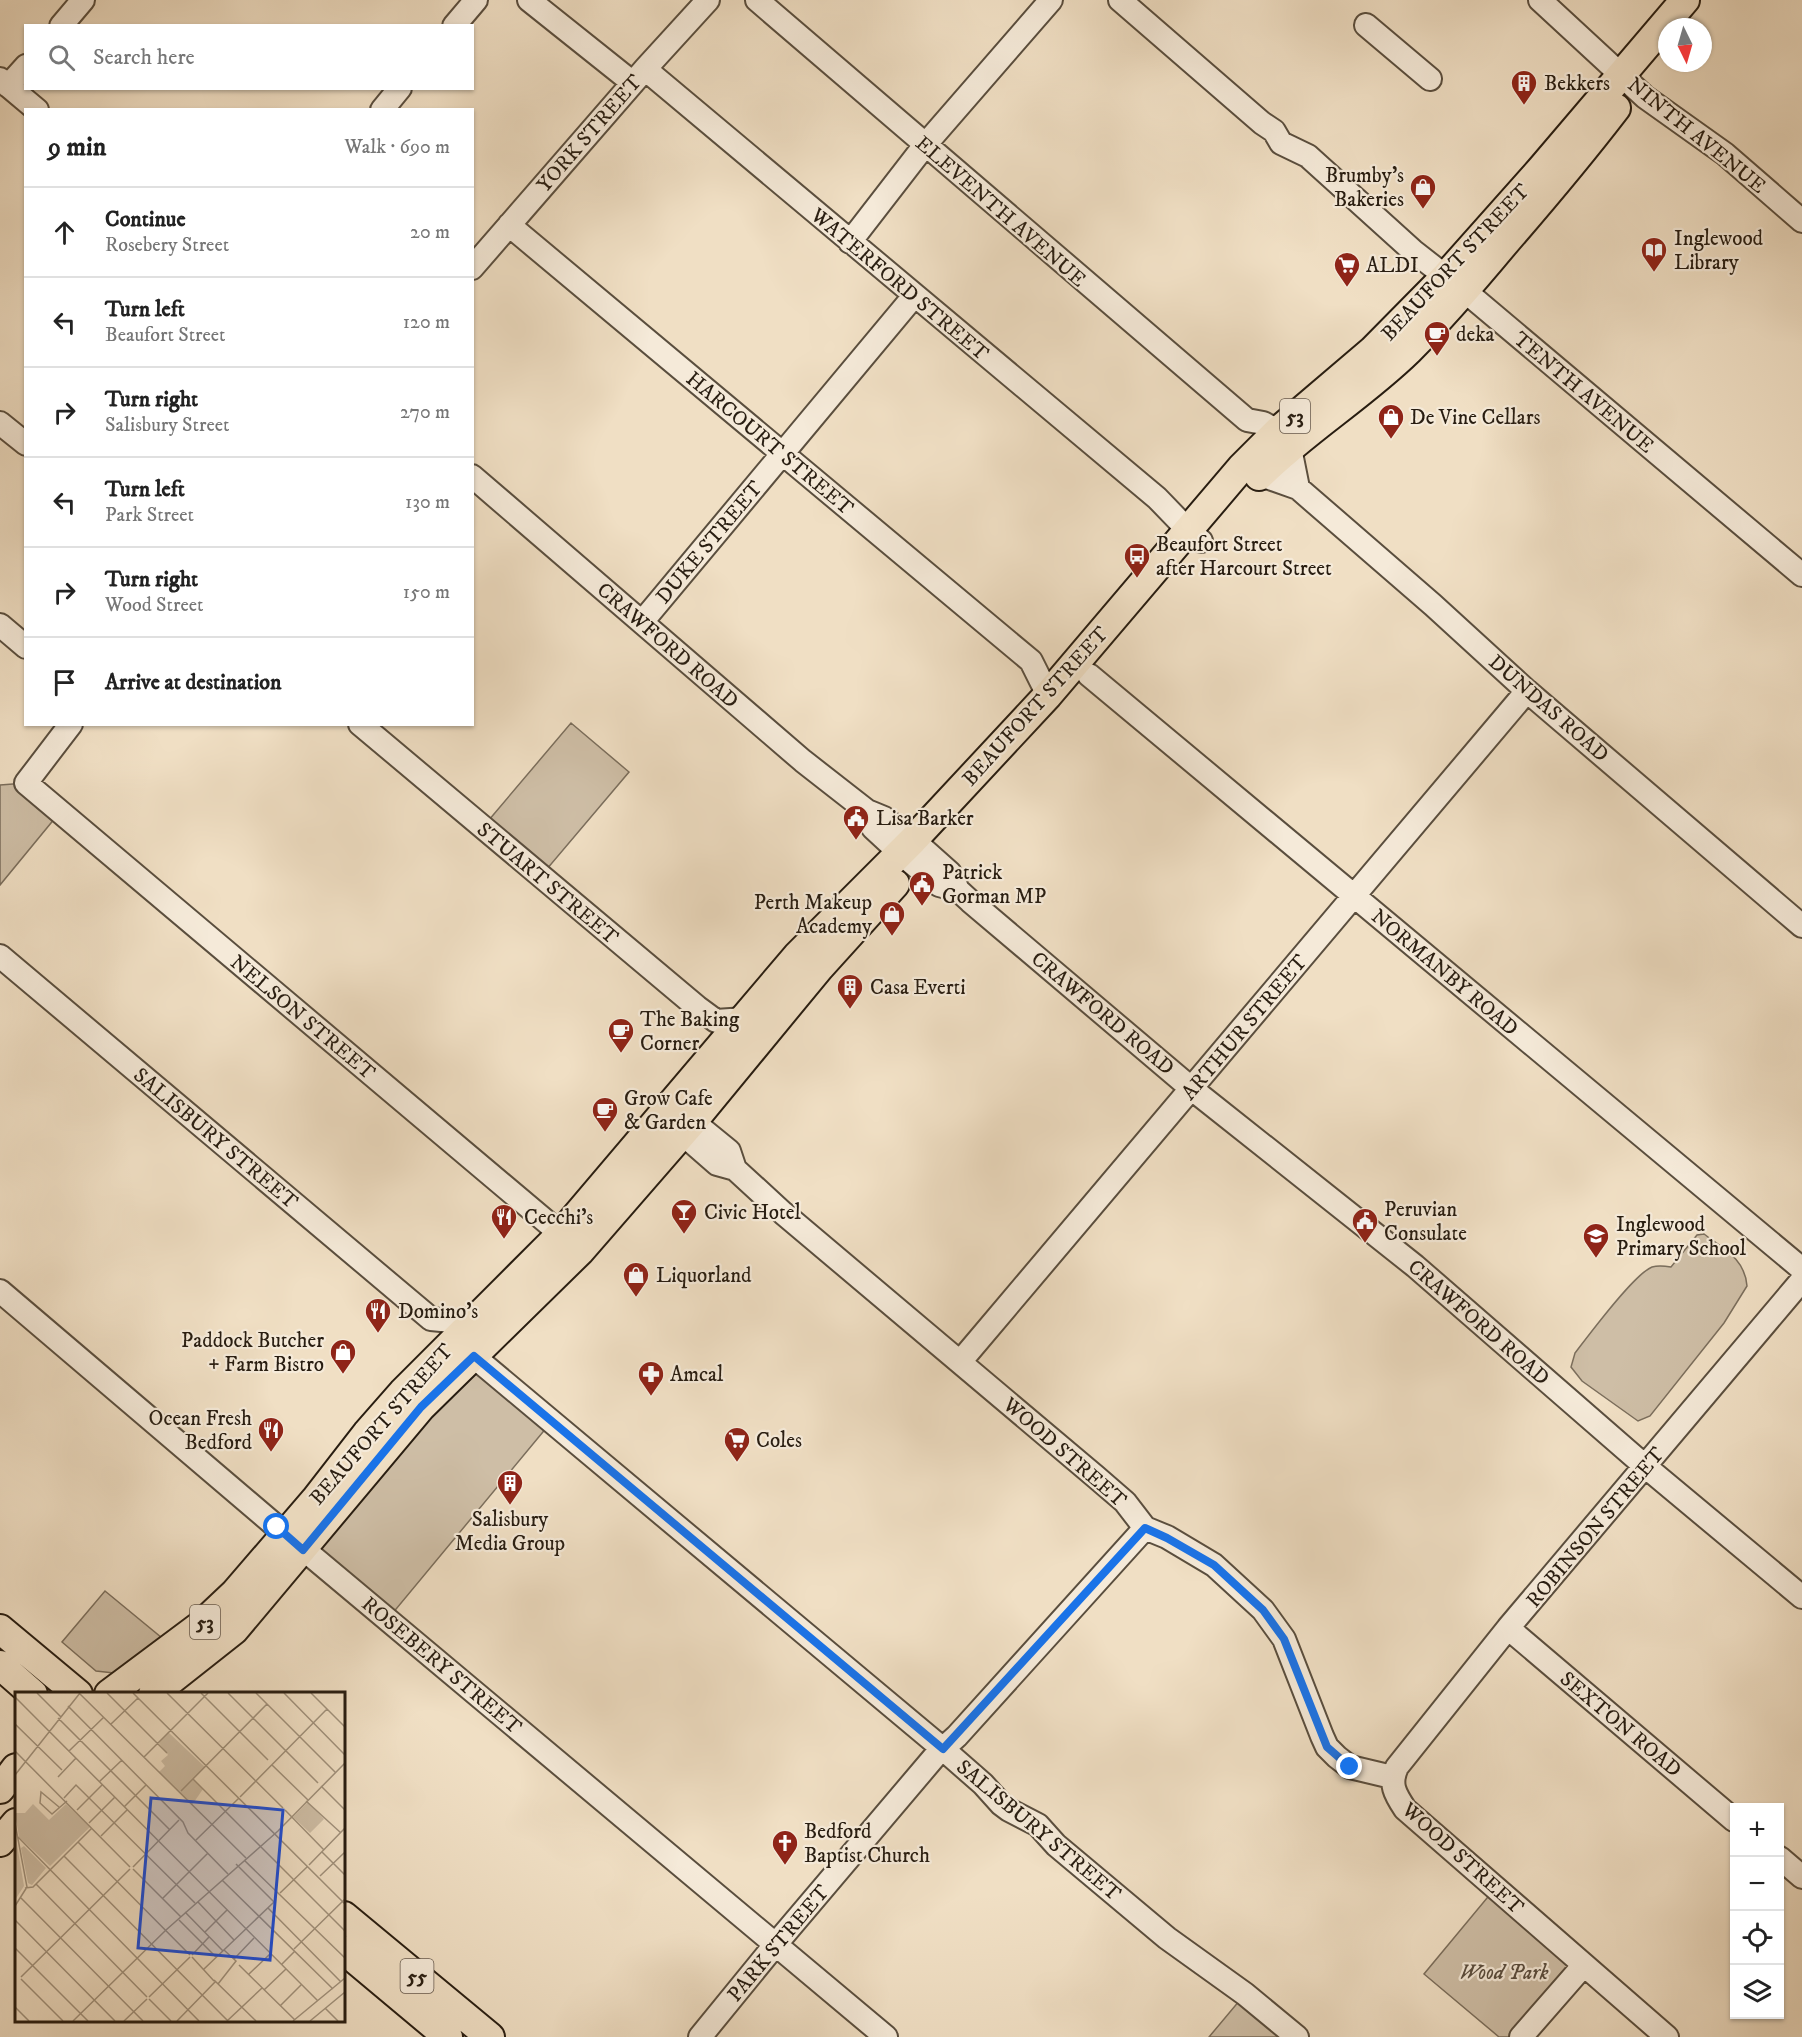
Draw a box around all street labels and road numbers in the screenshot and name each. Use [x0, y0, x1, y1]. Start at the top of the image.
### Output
street label: YORK STREET [532, 70, 648, 198]
street label: NINTH AVENUE [1622, 72, 1771, 200]
street label: ELEVENTH AVENUE [910, 131, 1091, 293]
street label: BEAUFORT STREET [1376, 178, 1535, 347]
street label: WATERFORD STREET [804, 202, 994, 367]
street label: TENTH AVENUE [1508, 326, 1659, 459]
street label: HARCOURT STREET [680, 366, 858, 522]
road number: 53 [1280, 399, 1310, 433]
street label: DUKE STREET [651, 476, 769, 609]
street label: CRAWFORD ROAD [591, 577, 743, 714]
street label: BEAUFORT STREET [957, 621, 1114, 792]
street label: DUNDAS ROAD [1483, 649, 1614, 768]
street label: STUART STREET [471, 817, 624, 951]
street label: NORMANBY ROAD [1366, 904, 1523, 1042]
street label: CRAWFORD ROAD [1025, 946, 1179, 1081]
street label: ARTHUR STREET [1176, 949, 1313, 1106]
street label: NELSON STREET [225, 950, 380, 1086]
street label: SALISBURY STREET [128, 1062, 303, 1215]
street label: CRAWFORD ROAD [1402, 1254, 1554, 1391]
street label: BEAUFORT STREET [304, 1338, 459, 1511]
street label: WOOD STREET [996, 1391, 1131, 1514]
street label: ROBINSON STREET [1521, 1442, 1671, 1613]
street label: ROSEBERY STREET [356, 1591, 527, 1740]
road number: 53 [190, 1605, 220, 1639]
street label: SEXTON ROAD [1554, 1666, 1687, 1783]
street label: SALISBURY STREET [951, 1754, 1126, 1907]
street label: WOOD STREET [1395, 1796, 1529, 1920]
street label: PARK STREET [722, 1880, 835, 2007]
road number: 55 [400, 1959, 434, 1993]

